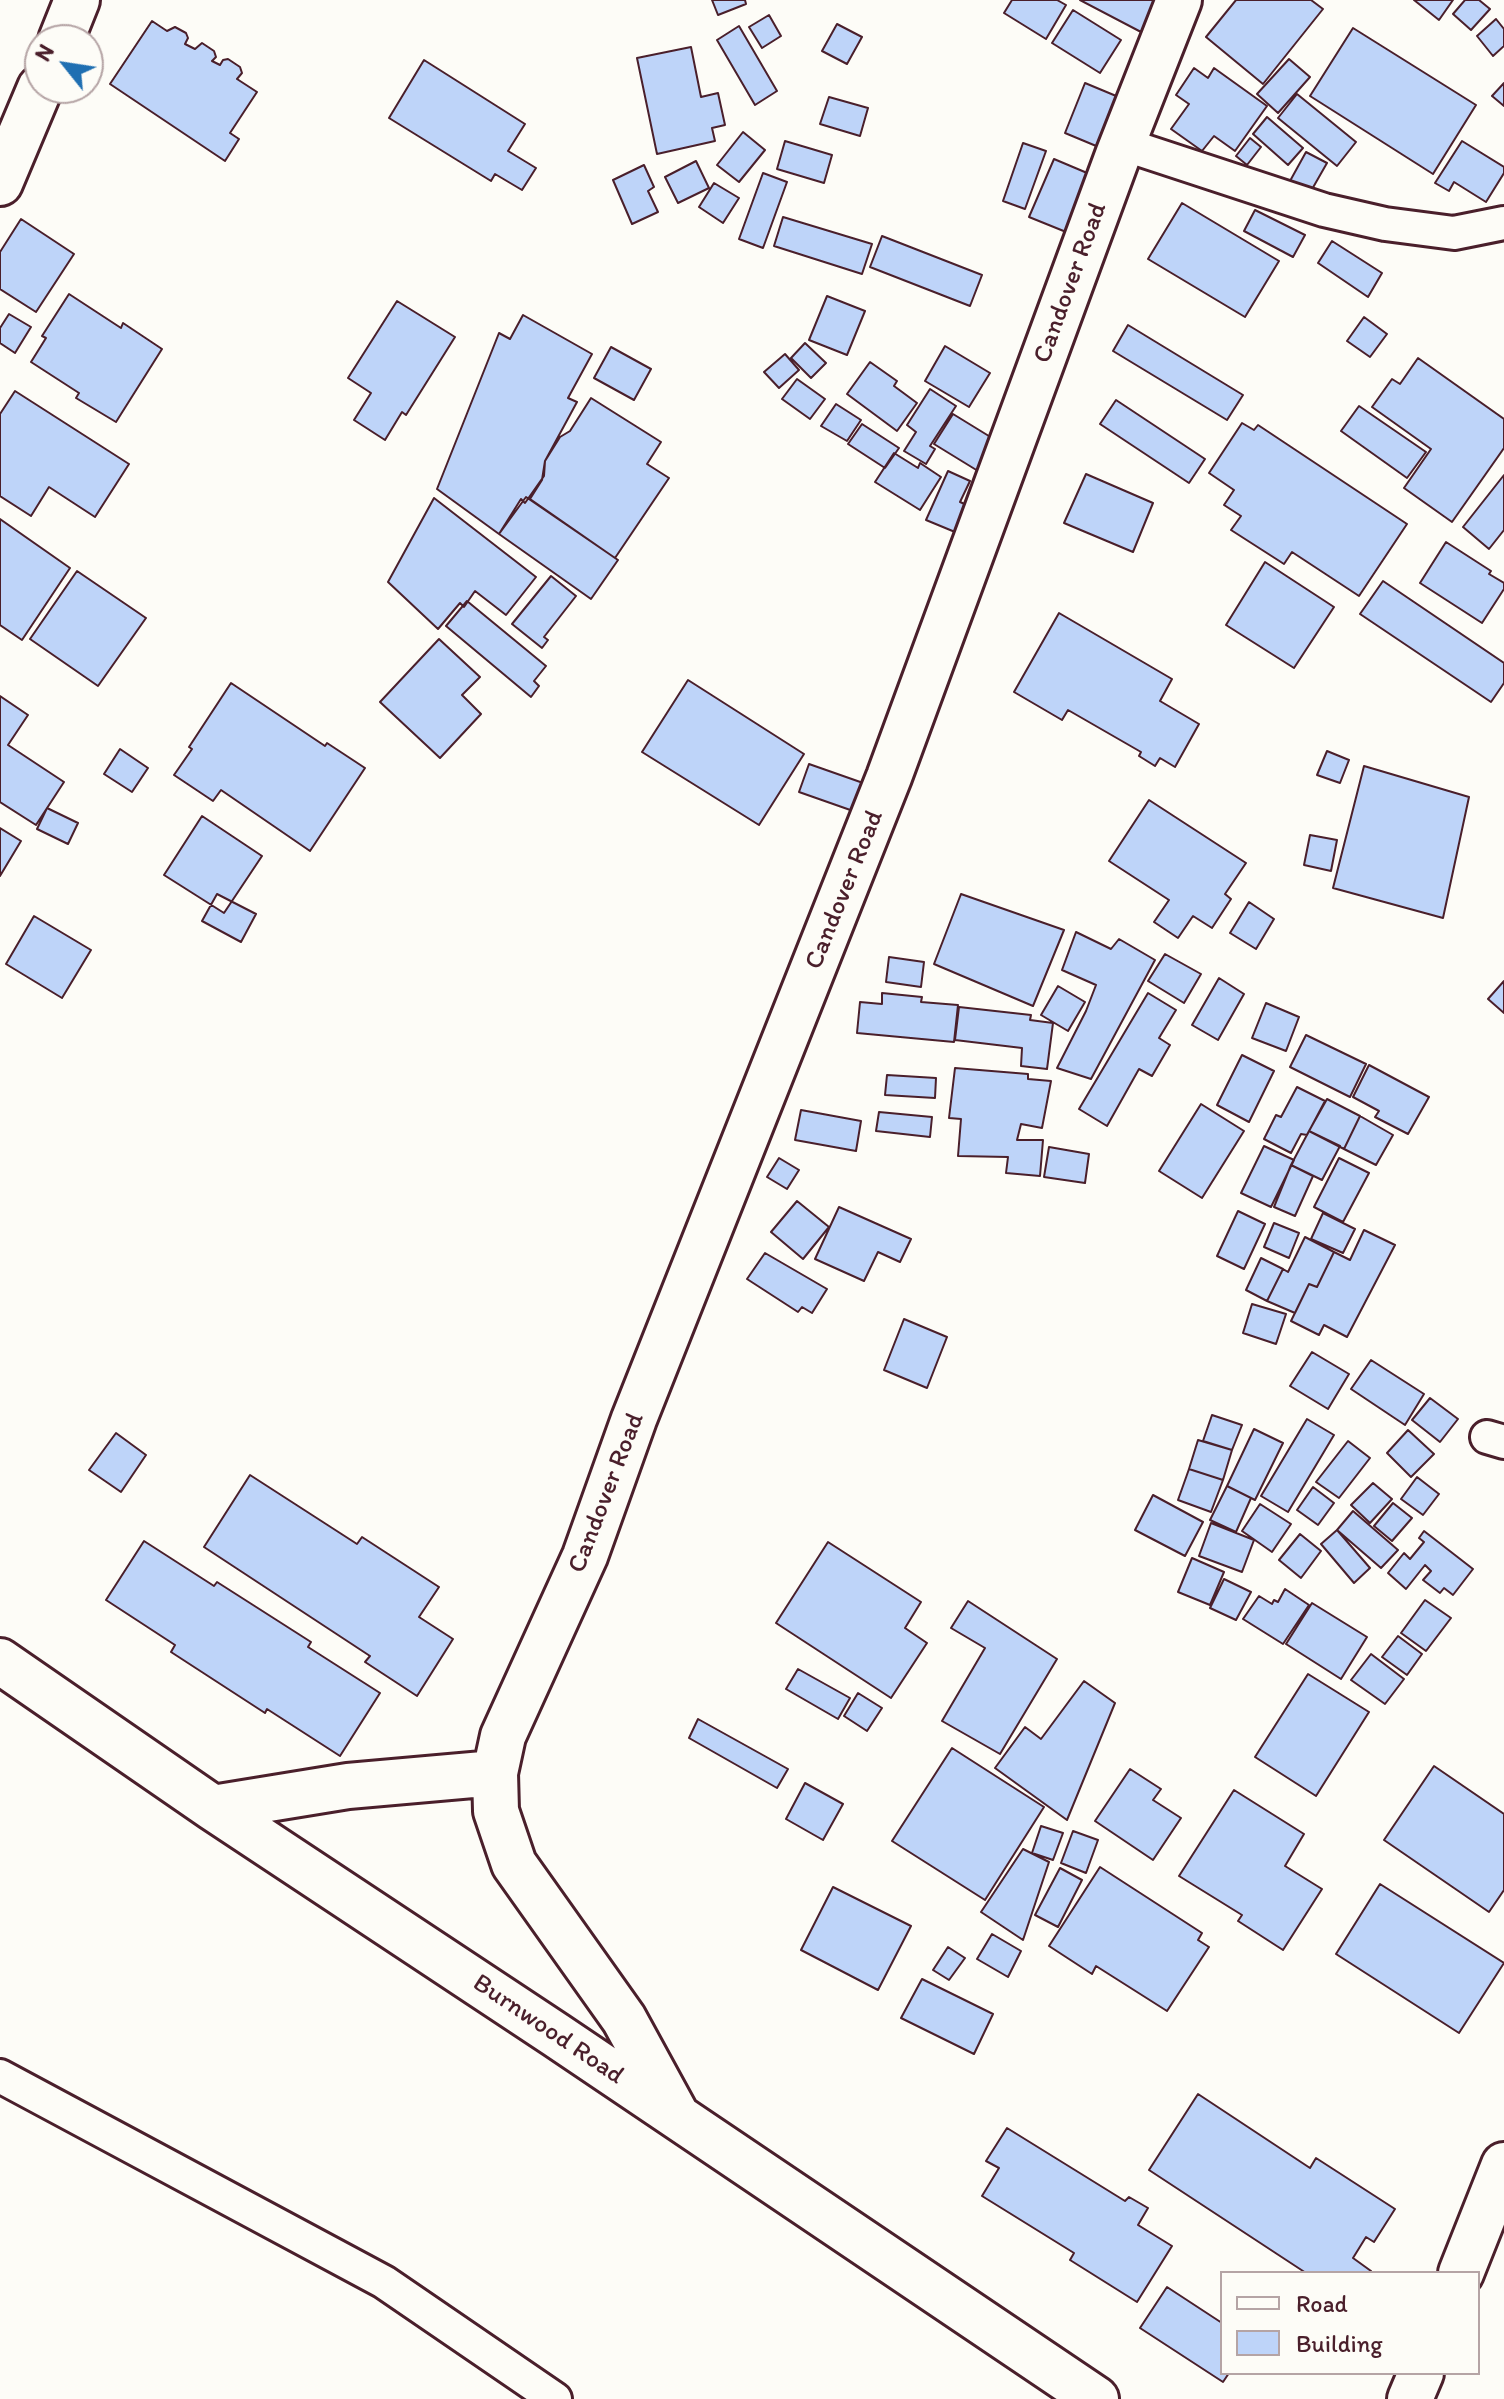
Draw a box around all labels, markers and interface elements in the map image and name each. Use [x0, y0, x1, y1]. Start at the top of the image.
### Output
north arrow [24, 24, 104, 104]
text: N [29, 40, 60, 66]
street label: Candover Road [1027, 198, 1115, 368]
street label: Candover Road [799, 806, 891, 974]
street label: Candover Road [562, 1409, 652, 1577]
street label: Burnwood Road [466, 1968, 630, 2092]
legend [1220, 2271, 1480, 2375]
text: Road [1296, 2289, 1348, 2318]
text: Building [1296, 2329, 1383, 2358]

